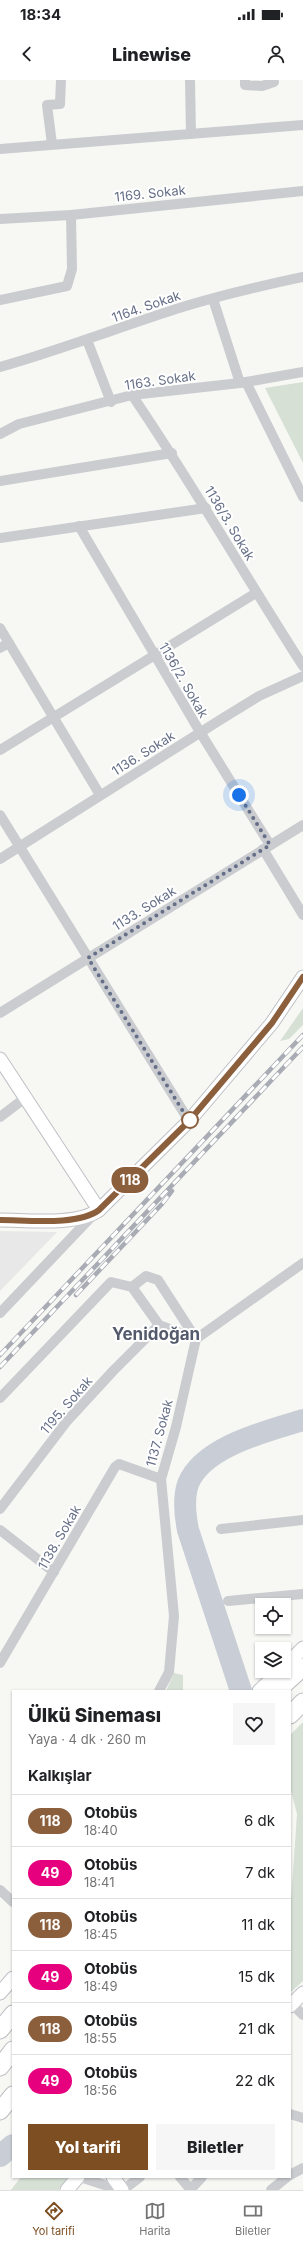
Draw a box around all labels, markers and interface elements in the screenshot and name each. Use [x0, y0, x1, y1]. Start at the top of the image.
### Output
text: 18:34 [20, 5, 61, 24]
icon: back [16, 43, 38, 65]
icon: person [265, 43, 287, 65]
text: Linewise [112, 44, 191, 65]
street label: 1169. Sokak [114, 181, 186, 205]
street label: 1164. Sokak [109, 287, 183, 325]
street label: 1163. Sokak [123, 367, 197, 393]
street label: 1136/3. Sokak [201, 483, 259, 563]
street label: 1136/2. Sokak [156, 639, 212, 721]
street label: 1136. Sokak [109, 727, 177, 779]
your location [229, 785, 249, 805]
street label: 1133. Sokak [109, 882, 179, 934]
unlabelled marker [181, 1111, 199, 1129]
line badge: 118 [107, 1167, 153, 1193]
text: 118 [119, 1171, 141, 1188]
district label: Yenidoğan [112, 1324, 200, 1344]
street label: 1195. Sokak [37, 1373, 95, 1437]
street label: 1137. Sokak [142, 1397, 176, 1469]
street label: 1138. Sokak [34, 1502, 84, 1572]
map controls [255, 1598, 291, 1678]
button: locate [255, 1598, 291, 1634]
button: layers [255, 1642, 291, 1678]
button: heart [233, 1703, 275, 1745]
text: Ülkü Sineması [28, 1704, 161, 1727]
text: Yaya · 4 dk · 260 m [28, 1731, 146, 1747]
text: Kalkışlar [28, 1766, 92, 1785]
text: Otobüs [84, 1803, 137, 1822]
text: 6 dk [244, 1811, 275, 1830]
text: 118 [39, 1812, 61, 1829]
text: 18:40 [84, 1822, 118, 1838]
text: Otobüs [84, 1855, 137, 1874]
text: 7 dk [245, 1863, 275, 1882]
text: 49 [41, 1864, 59, 1881]
text: 18:41 [84, 1874, 115, 1890]
text: Otobüs [84, 1907, 137, 1926]
text: 11 dk [241, 1915, 275, 1934]
text: 118 [39, 1916, 61, 1933]
text: 18:45 [84, 1926, 117, 1942]
text: Otobüs [84, 1959, 137, 1978]
text: 15 dk [238, 1967, 275, 1986]
text: 49 [41, 1968, 59, 1985]
text: 18:49 [84, 1978, 118, 1994]
text: Otobüs [84, 2011, 137, 2030]
text: 21 dk [238, 2019, 275, 2038]
text: 118 [39, 2020, 61, 2037]
text: 18:55 [84, 2030, 117, 2046]
text: Otobüs [84, 2063, 137, 2082]
text: 22 dk [235, 2071, 275, 2090]
text: 49 [41, 2072, 59, 2089]
text: 18:56 [84, 2082, 117, 2098]
button: Yol tarifi [28, 2124, 148, 2170]
button: Biletler [156, 2124, 275, 2170]
tab: Yol tarifi [32, 2200, 75, 2238]
tab: Harita [139, 2200, 170, 2238]
tab: Biletler [235, 2200, 271, 2238]

